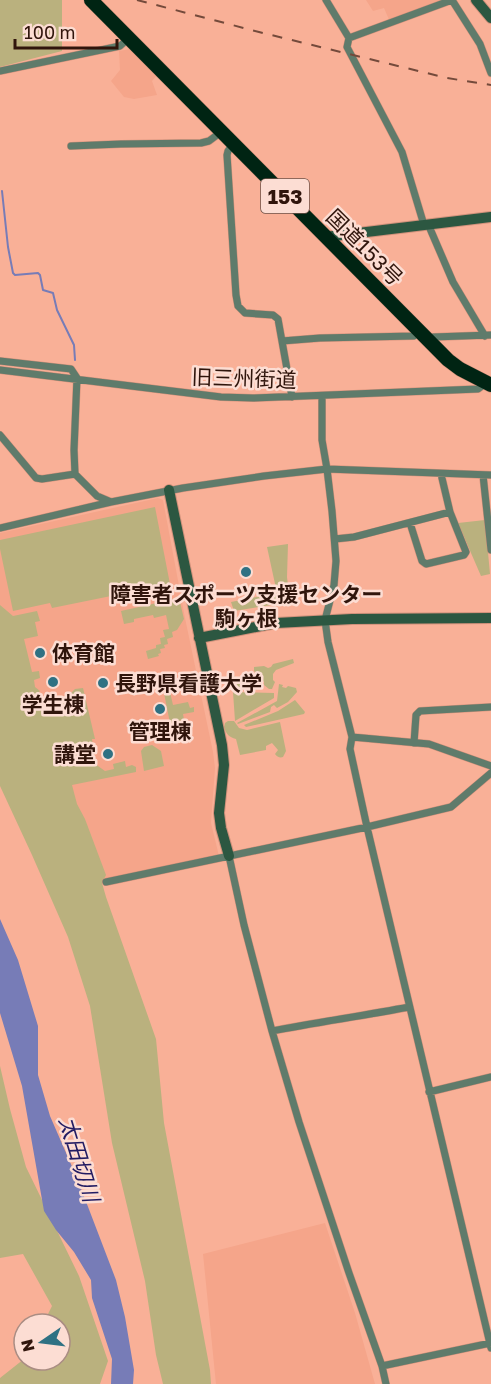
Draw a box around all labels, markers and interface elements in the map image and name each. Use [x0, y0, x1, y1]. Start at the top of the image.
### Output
scale bar [15, 12, 117, 50]
text: 100 m [24, 21, 75, 43]
road number: 153 [261, 179, 309, 213]
street label: 国道153号 [321, 203, 409, 291]
street label: 旧三州街道 [191, 363, 297, 393]
marker: 障害者スポーツ支援センター 駒ヶ根 [239, 565, 253, 579]
place label: 障害者スポーツ支援センター 駒ヶ根 [110, 581, 382, 631]
place label: 体育館 [52, 640, 115, 666]
marker: 体育館 [33, 646, 47, 660]
place label: 長野県看護大学 [115, 670, 262, 696]
marker: 学生棟 [46, 675, 60, 689]
marker: 長野県看護大学 [96, 676, 110, 690]
place label: 学生棟 [22, 691, 85, 717]
marker: 管理棟 [153, 702, 167, 716]
place label: 管理棟 [129, 718, 192, 744]
place label: 講堂 [54, 741, 96, 767]
marker: 講堂 [101, 747, 115, 761]
water label: 太田切川 [54, 1113, 106, 1207]
north arrow [12, 1312, 72, 1372]
text: N [16, 1337, 39, 1354]

